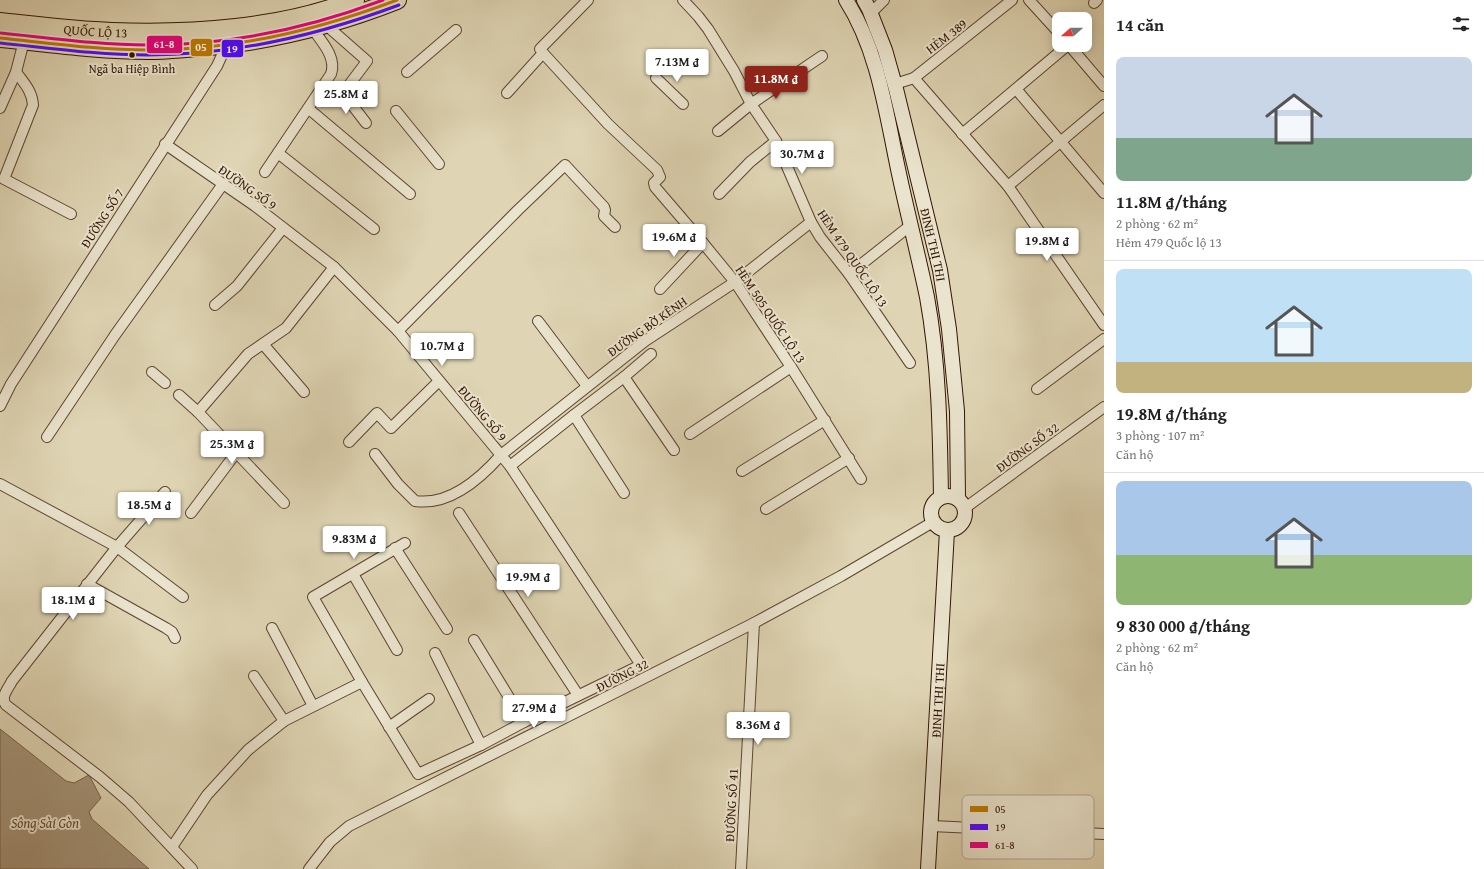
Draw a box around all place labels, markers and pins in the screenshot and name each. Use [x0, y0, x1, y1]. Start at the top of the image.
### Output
pin: 7.13M ₫ [640, 49, 714, 83]
marker: Ngã ba Hiệp Bình [127, 50, 137, 60]
place label: Ngã ba Hiệp Bình [89, 60, 175, 77]
pin: 11.8M ₫ [739, 66, 813, 100]
pin: 25.8M ₫ [309, 81, 383, 115]
pin: 30.7M ₫ [765, 141, 839, 175]
pin: 19.6M ₫ [637, 224, 711, 258]
pin: 19.8M ₫ [1010, 228, 1084, 262]
pin: 10.7M ₫ [405, 333, 479, 367]
pin: 25.3M ₫ [195, 431, 269, 465]
pin: 18.5M ₫ [112, 492, 186, 526]
pin: 9.83M ₫ [317, 526, 391, 560]
pin: 19.9M ₫ [491, 564, 565, 598]
pin: 18.1M ₫ [36, 587, 110, 621]
pin: 27.9M ₫ [497, 695, 571, 729]
pin: 8.36M ₫ [721, 712, 795, 746]

